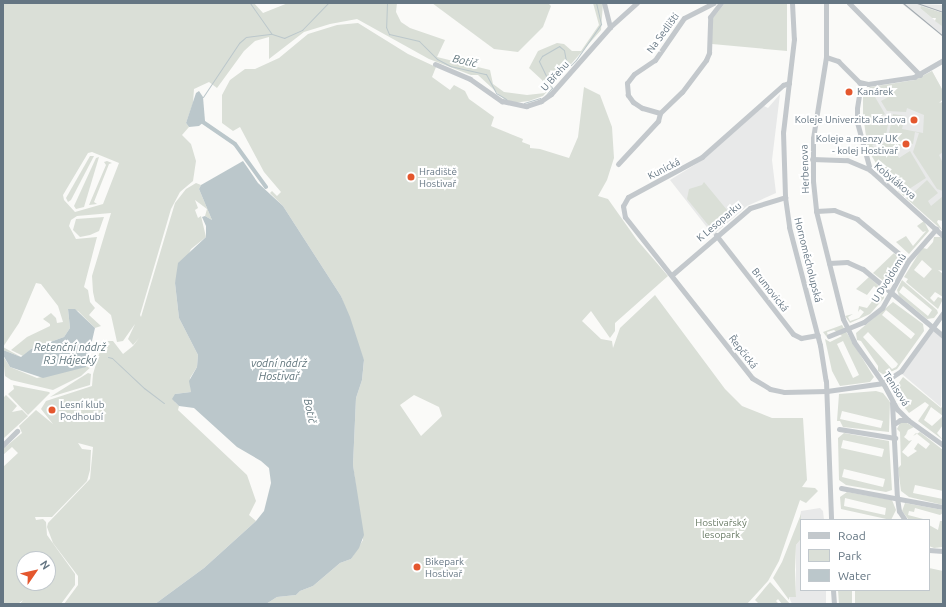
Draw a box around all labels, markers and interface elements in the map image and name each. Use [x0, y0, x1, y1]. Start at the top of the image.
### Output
street label: Na Sedlišti [644, 10, 682, 56]
water label: Botič [451, 52, 479, 70]
street label: U Břehu [538, 59, 572, 93]
place label: Kanárek [857, 86, 893, 98]
marker: Kanárek [844, 87, 854, 97]
place label: Koleje Univerzita Karlova [795, 114, 906, 126]
marker: Koleje Univerzita Karlova [909, 115, 919, 125]
place label: Koleje a menzy UK - kolej Hostivař [816, 132, 898, 156]
marker: Koleje a menzy UK - kolej Hostivař [901, 139, 911, 149]
street label: Herbenova [798, 144, 812, 194]
street label: Kunická [646, 156, 682, 182]
street label: Kobylákova [872, 160, 918, 202]
place label: Hradiště Hostivař [419, 165, 457, 188]
marker: Hradiště Hostivař [406, 172, 416, 182]
street label: K Lesoparku [694, 200, 744, 244]
street label: Hornoměcholupská [792, 216, 824, 304]
street label: U Dvojdomů [869, 251, 909, 305]
street label: Brumovická [749, 266, 791, 314]
street label: Řepčická [726, 333, 760, 371]
water label: Retenční nádrž R3 Hájecký [34, 341, 106, 367]
water label: vodní nádrž Hostivař [251, 357, 307, 383]
street label: Tenisová [880, 369, 912, 409]
water label: Botič [301, 397, 319, 425]
place label: Lesní klub Podhoubí [60, 398, 105, 422]
marker: Lesní klub Podhoubí [47, 405, 57, 415]
park label: Hostivařský lesopark [695, 516, 747, 540]
legend [800, 519, 930, 591]
text: Road [838, 529, 866, 542]
text: Park [838, 549, 862, 562]
north arrow [16, 551, 56, 591]
place label: Bikepark Hostivař [425, 555, 464, 578]
text: N [38, 558, 52, 572]
marker: Bikepark Hostivař [412, 562, 422, 572]
text: Water [838, 569, 871, 582]

